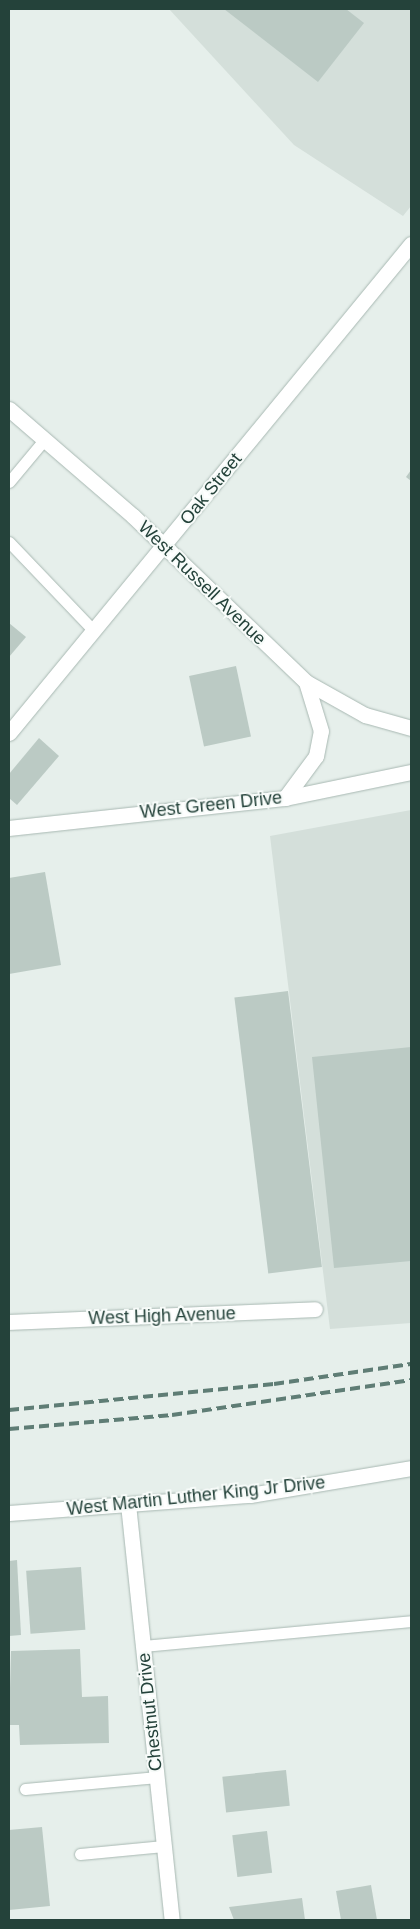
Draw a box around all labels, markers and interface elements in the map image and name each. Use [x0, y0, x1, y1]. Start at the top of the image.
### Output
street label: Oak Street [176, 449, 246, 529]
street label: West Russell Avenue [133, 516, 271, 650]
street label: West Green Drive [139, 787, 283, 823]
street label: West High Avenue [87, 1303, 237, 1329]
street label: West Martin Luther King Jr Drive [66, 1472, 326, 1520]
street label: Chestnut Drive [133, 1652, 167, 1772]

